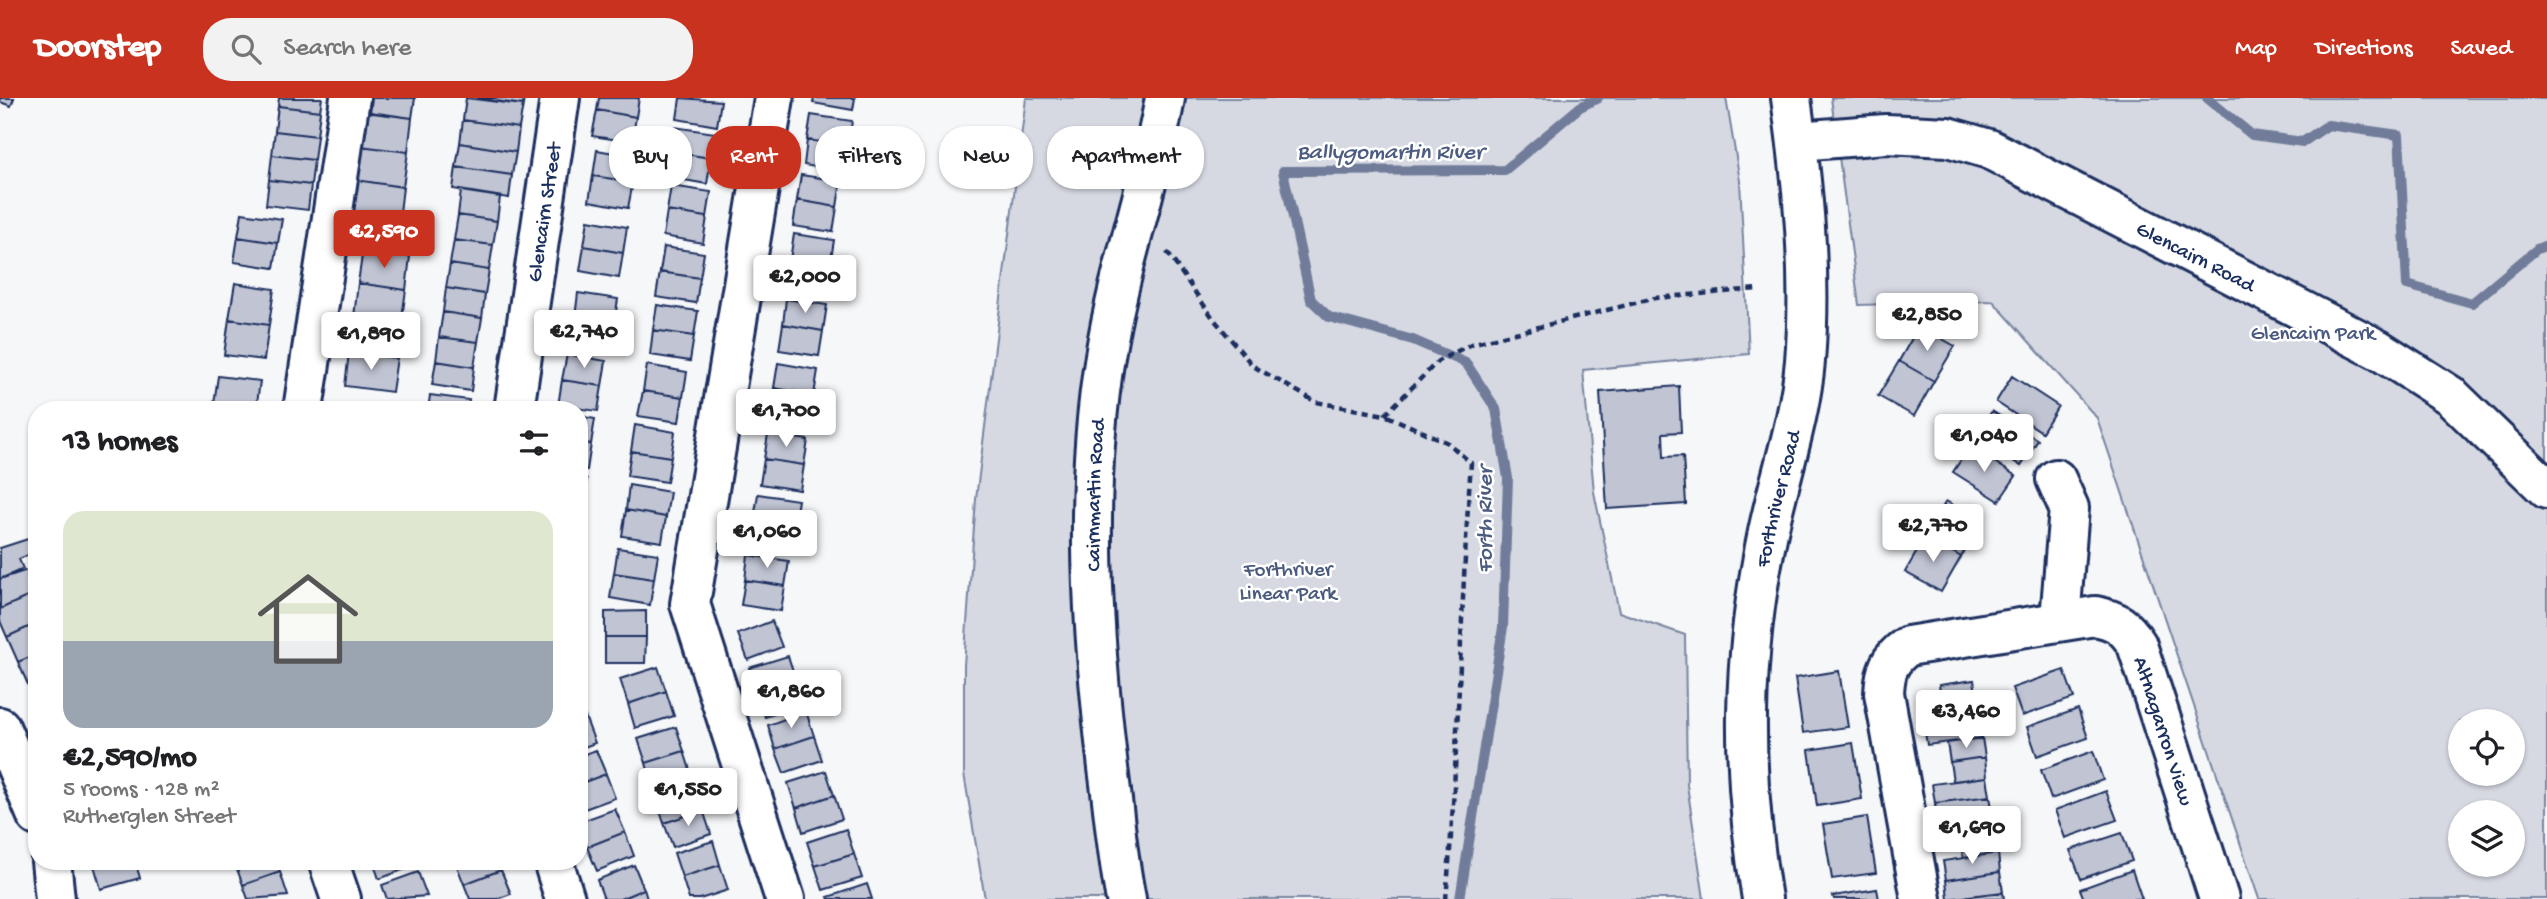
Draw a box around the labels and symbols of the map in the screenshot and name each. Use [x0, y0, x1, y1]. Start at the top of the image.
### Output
street label: Glencairn Street [524, 139, 570, 284]
water label: Ballygomartin River [1297, 140, 1488, 167]
pin: €2,590 [327, 211, 441, 270]
street label: Glencairn Road [2131, 218, 2260, 301]
pin: €2,000 [748, 256, 862, 315]
pin: €2,850 [1870, 294, 1984, 353]
pin: €2,740 [527, 310, 641, 370]
pin: €1,890 [314, 313, 428, 372]
park label: Glencairn Park [2251, 323, 2378, 348]
pin: €1,700 [729, 390, 843, 449]
pin: €1,040 [1927, 414, 2041, 474]
street label: Cairnmartin Road [1083, 416, 1113, 572]
street label: Forthriver Road [1752, 427, 1809, 570]
water label: Forth River [1473, 462, 1500, 573]
pin: €2,770 [1876, 504, 1990, 564]
pin: €1,060 [710, 510, 824, 570]
park label: Forthriver Linear Park [1239, 559, 1339, 608]
street label: Altnagarron View [2126, 654, 2197, 810]
pin: €1,860 [734, 670, 848, 730]
pin: €3,460 [1909, 690, 2023, 750]
pin: €1,550 [631, 768, 745, 828]
pin: €1,690 [1915, 806, 2029, 866]

